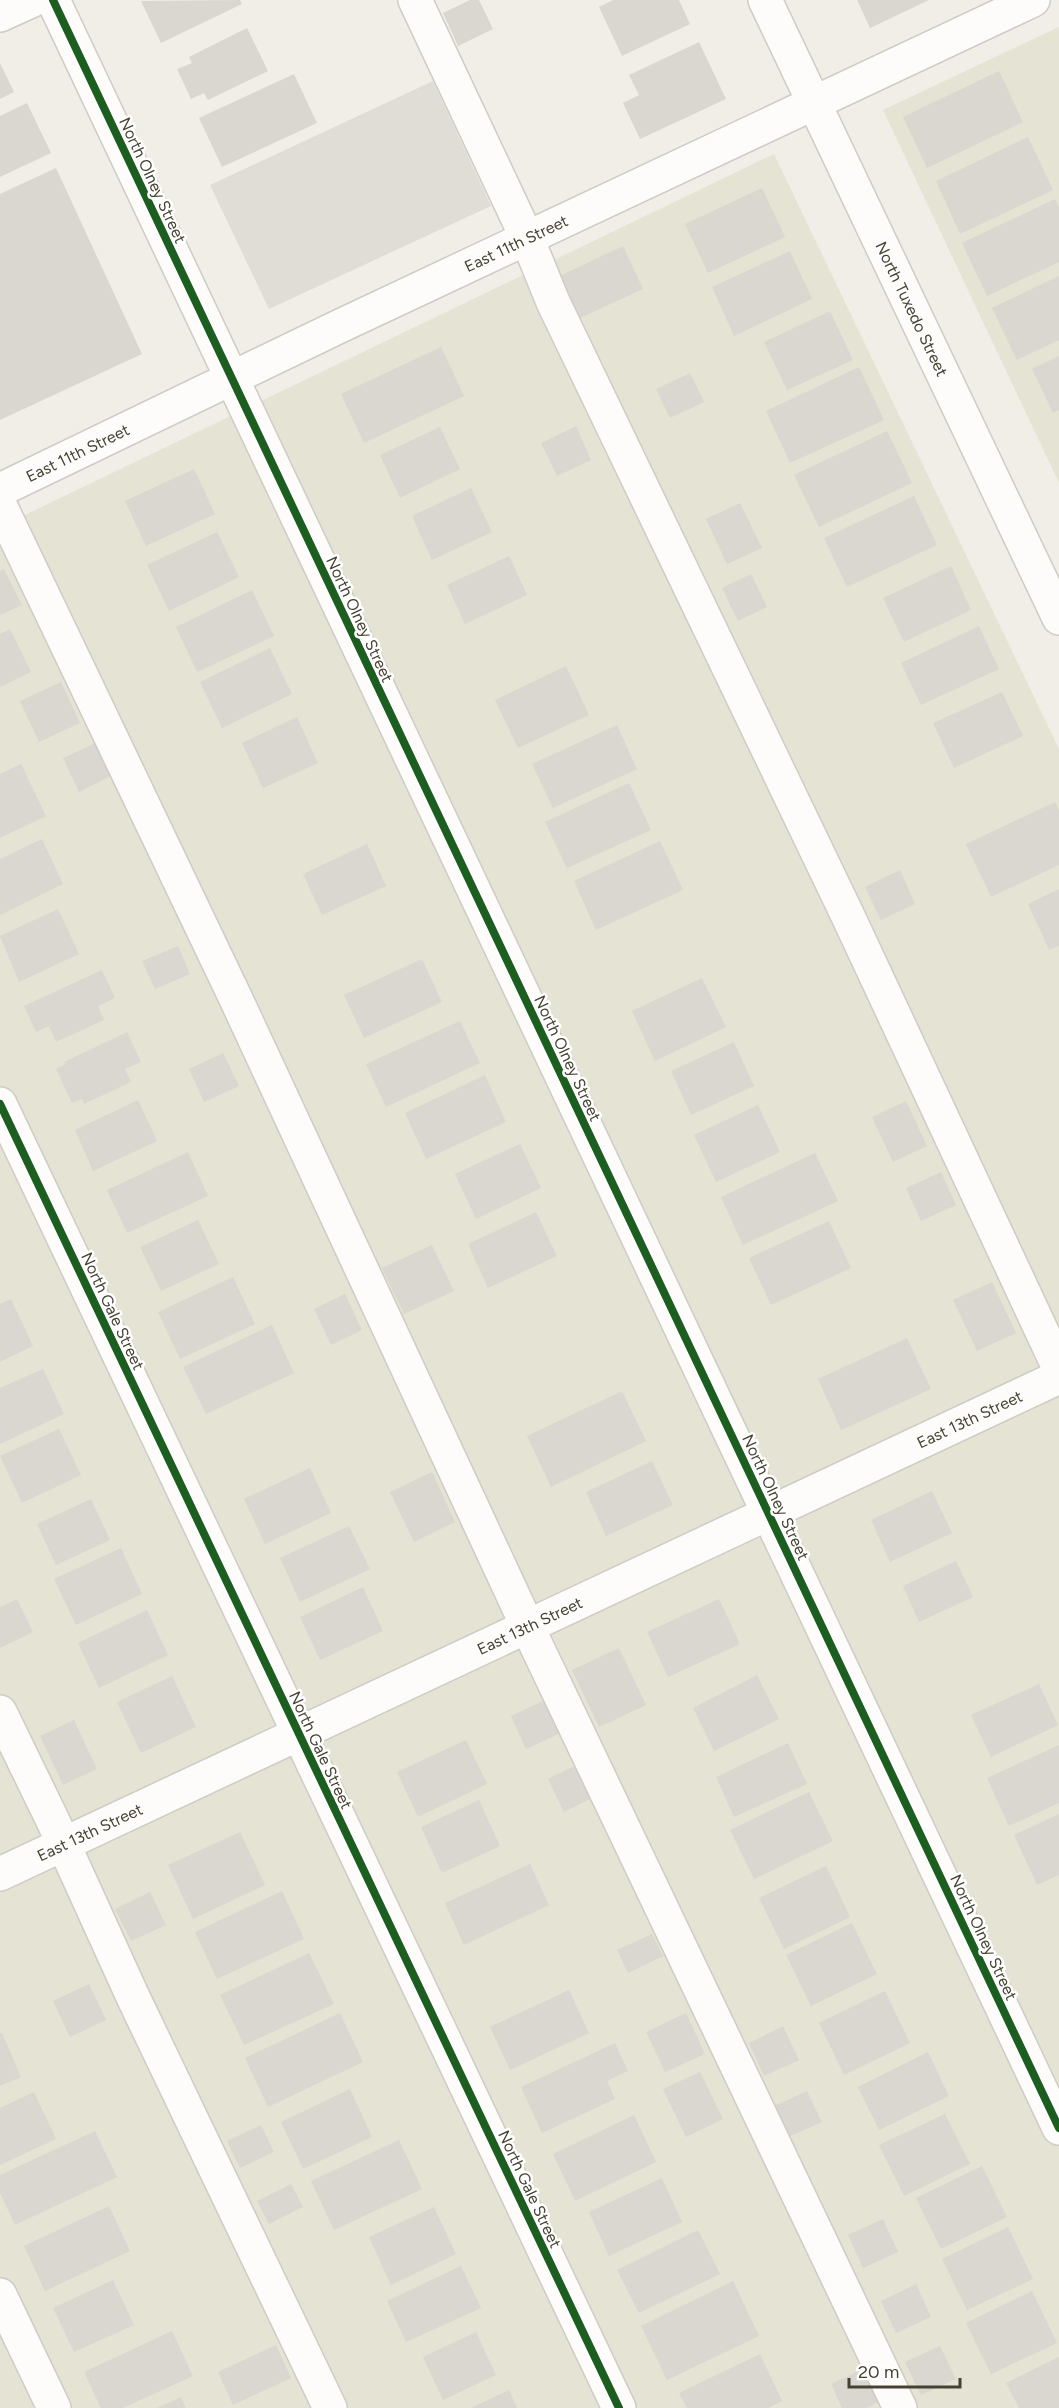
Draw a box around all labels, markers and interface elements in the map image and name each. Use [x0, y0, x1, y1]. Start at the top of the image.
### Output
street label: North Olney Street [115, 114, 190, 246]
street label: East 11th Street [461, 211, 571, 276]
street label: North Tuxedo Street [871, 239, 952, 379]
street label: East 11th Street [23, 420, 132, 486]
street label: North Olney Street [322, 553, 397, 685]
street label: North Olney Street [530, 992, 605, 1124]
street label: North Gale Street [77, 1249, 148, 1373]
street label: East 13th Street [914, 1387, 1026, 1452]
street label: North Olney Street [738, 1431, 813, 1563]
street label: East 13th Street [474, 1593, 586, 1659]
street label: North Gale Street [285, 1688, 356, 1812]
street label: East 13th Street [34, 1800, 146, 1865]
street label: North Olney Street [946, 1871, 1021, 2003]
street label: North Gale Street [494, 2127, 565, 2251]
scale bar [849, 2351, 960, 2389]
text: 20 m [858, 2361, 899, 2383]

